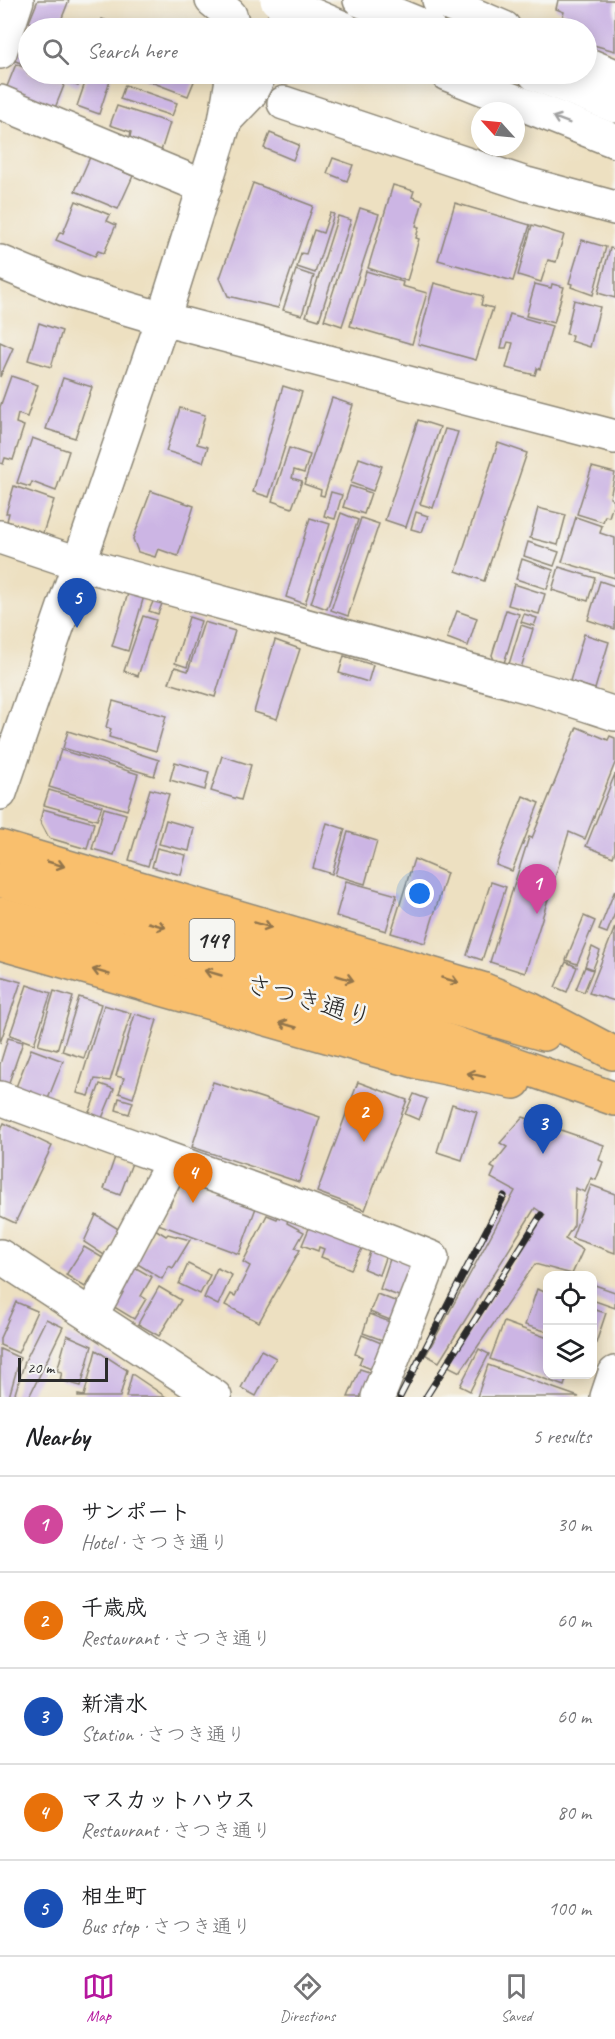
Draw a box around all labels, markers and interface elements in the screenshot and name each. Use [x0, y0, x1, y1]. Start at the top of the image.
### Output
search box [18, 18, 597, 84]
icon: search [39, 35, 72, 68]
text: Search here [87, 37, 177, 65]
north arrow [471, 102, 525, 156]
one-way arrow [552, 114, 570, 125]
pin: 5 [58, 578, 97, 628]
one-way arrow [46, 859, 65, 870]
pin: 1 [518, 864, 556, 914]
your location [405, 879, 434, 908]
road number: 149 [190, 919, 234, 961]
one-way arrow [147, 920, 166, 931]
one-way arrow [253, 920, 272, 931]
one-way arrow [91, 965, 110, 977]
one-way arrow [204, 967, 223, 978]
street label: さつき通り [242, 967, 376, 1034]
one-way arrow [335, 973, 354, 984]
one-way arrow [441, 974, 460, 986]
one-way arrow [279, 1019, 298, 1030]
one-way arrow [467, 1069, 487, 1080]
pin: 2 [344, 1092, 384, 1142]
pin: 3 [524, 1104, 562, 1154]
pin: 4 [174, 1154, 212, 1203]
map controls [543, 1271, 597, 1379]
button: locate [543, 1271, 597, 1325]
button: layers [543, 1325, 597, 1379]
scale bar [18, 1355, 108, 1382]
text: 20 m [27, 1358, 54, 1378]
text: Nearby [24, 1420, 89, 1453]
text: 5 results [532, 1424, 591, 1449]
text: サンポート [81, 1498, 191, 1526]
text: 1 [39, 1512, 48, 1537]
text: 30 m [557, 1512, 591, 1537]
text: Hotel · さつき通り [81, 1530, 229, 1555]
text: 千歳成 [81, 1594, 147, 1622]
text: 2 [39, 1608, 48, 1633]
text: 60 m [557, 1608, 591, 1633]
text: Restaurant · さつき通り [81, 1626, 272, 1651]
text: 新清水 [81, 1690, 147, 1718]
text: 3 [39, 1704, 48, 1729]
text: 60 m [557, 1704, 591, 1729]
text: Station · さつき通り [81, 1722, 246, 1747]
text: マスカットハウス [81, 1786, 256, 1814]
text: 4 [39, 1800, 48, 1825]
text: 80 m [557, 1800, 591, 1825]
text: Restaurant · さつき通り [81, 1818, 272, 1843]
text: 相生町 [81, 1882, 147, 1910]
text: 5 [39, 1896, 48, 1921]
text: 100 m [548, 1896, 591, 1921]
text: Bus stop · さつき通り [81, 1914, 252, 1939]
tab: Map [82, 1970, 115, 2026]
tab: Directions [280, 1970, 335, 2026]
tab: Saved [500, 1970, 533, 2026]

